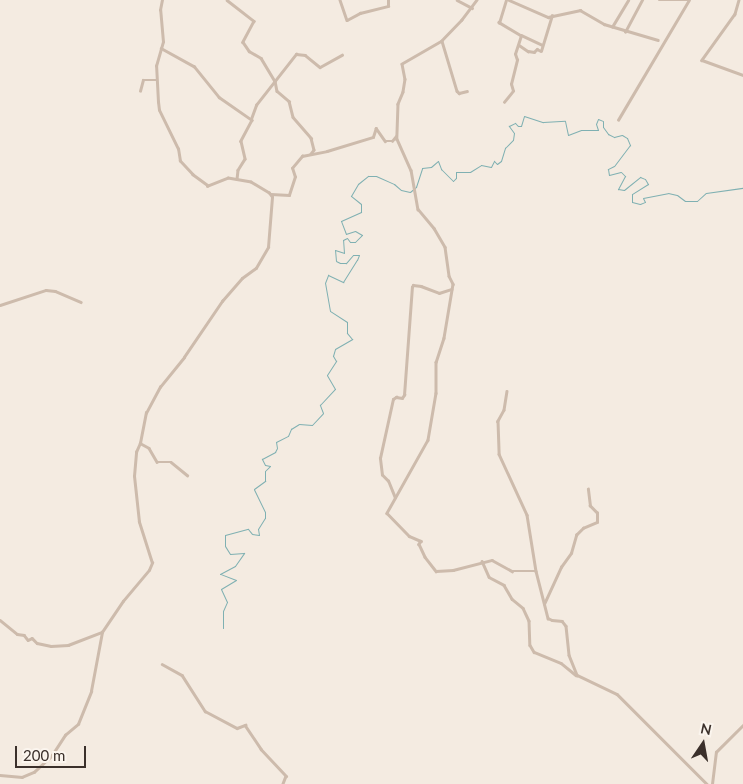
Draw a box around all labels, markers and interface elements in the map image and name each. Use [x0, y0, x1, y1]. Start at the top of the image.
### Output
north arrow [678, 719, 728, 769]
text: N [699, 719, 713, 738]
scale bar [18, 736, 89, 768]
text: 200 m [23, 746, 65, 764]

